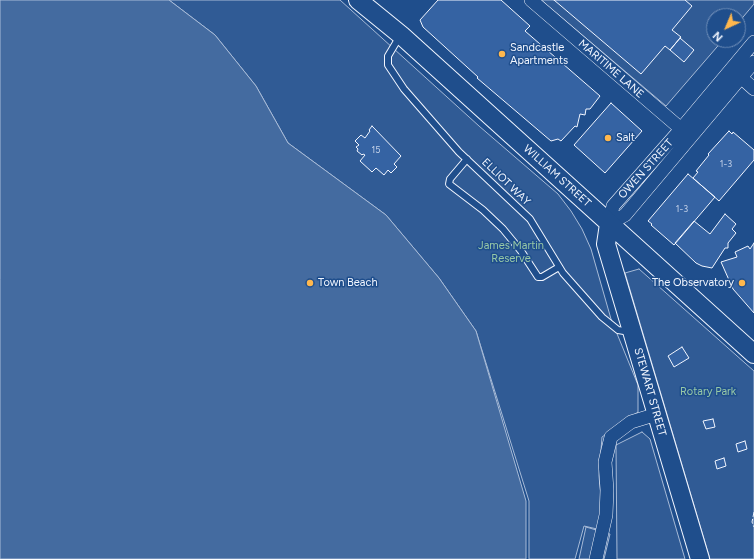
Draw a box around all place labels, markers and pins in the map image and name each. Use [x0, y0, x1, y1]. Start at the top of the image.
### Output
place label: Sandcastle Apartments [510, 41, 568, 67]
marker: Sandcastle Apartments [497, 49, 507, 59]
place label: Salt [616, 131, 635, 145]
marker: Salt [603, 133, 613, 143]
place label: Town Beach [318, 276, 378, 290]
place label: The Observatory [652, 276, 734, 290]
marker: Town Beach [305, 278, 315, 288]
marker: The Observatory [737, 278, 747, 288]

